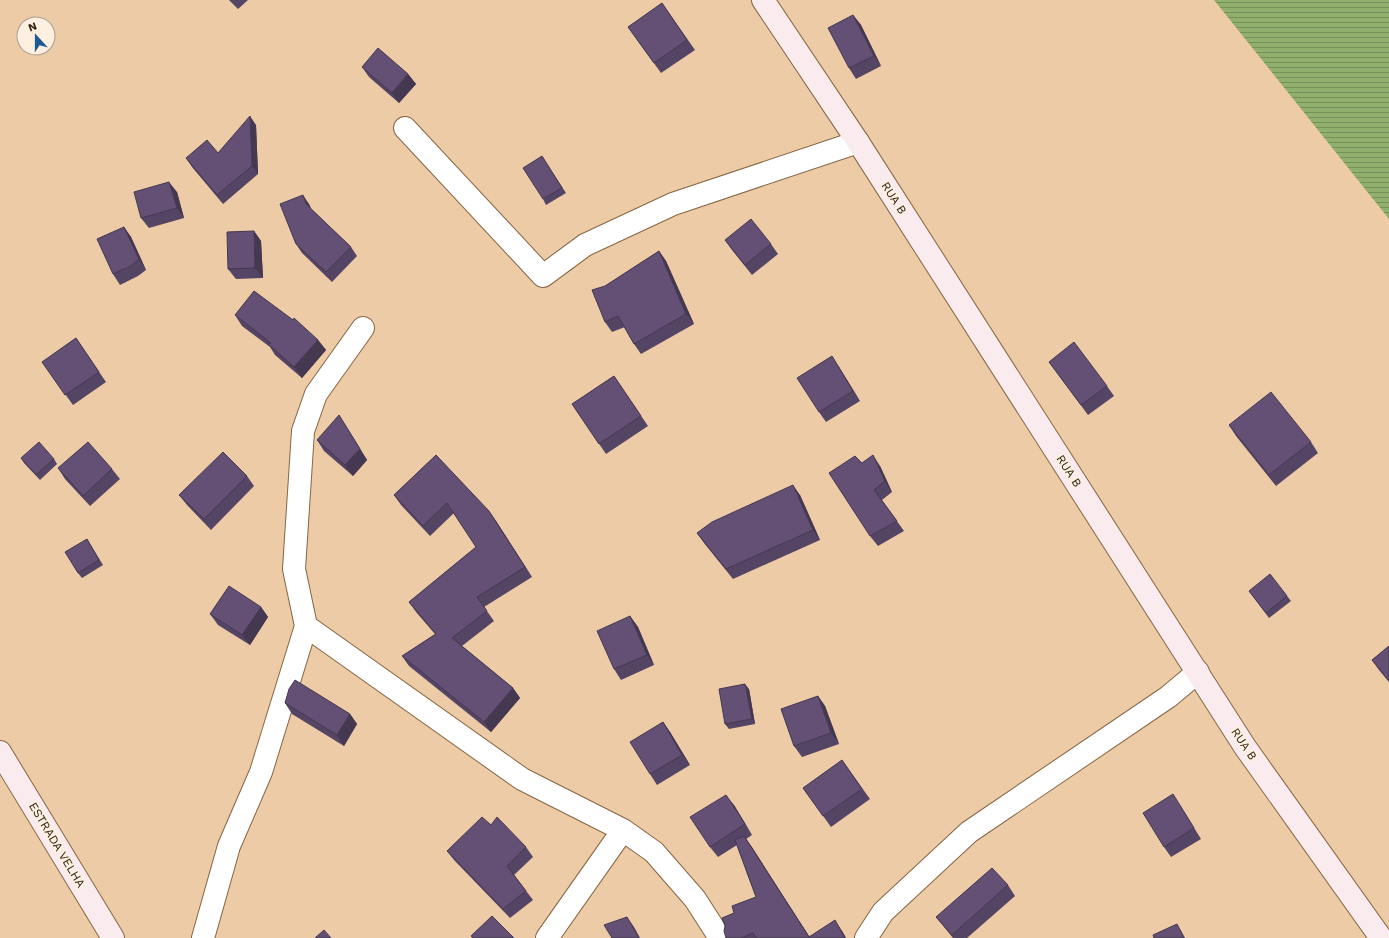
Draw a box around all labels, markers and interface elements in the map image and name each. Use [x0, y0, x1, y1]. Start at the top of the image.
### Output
north arrow [16, 16, 56, 56]
text: N [26, 20, 39, 35]
street label: RUA B [878, 179, 910, 217]
street label: RUA B [1053, 452, 1085, 490]
street label: RUA B [1228, 725, 1260, 763]
street label: ESTRADA VELHA [26, 800, 88, 890]

